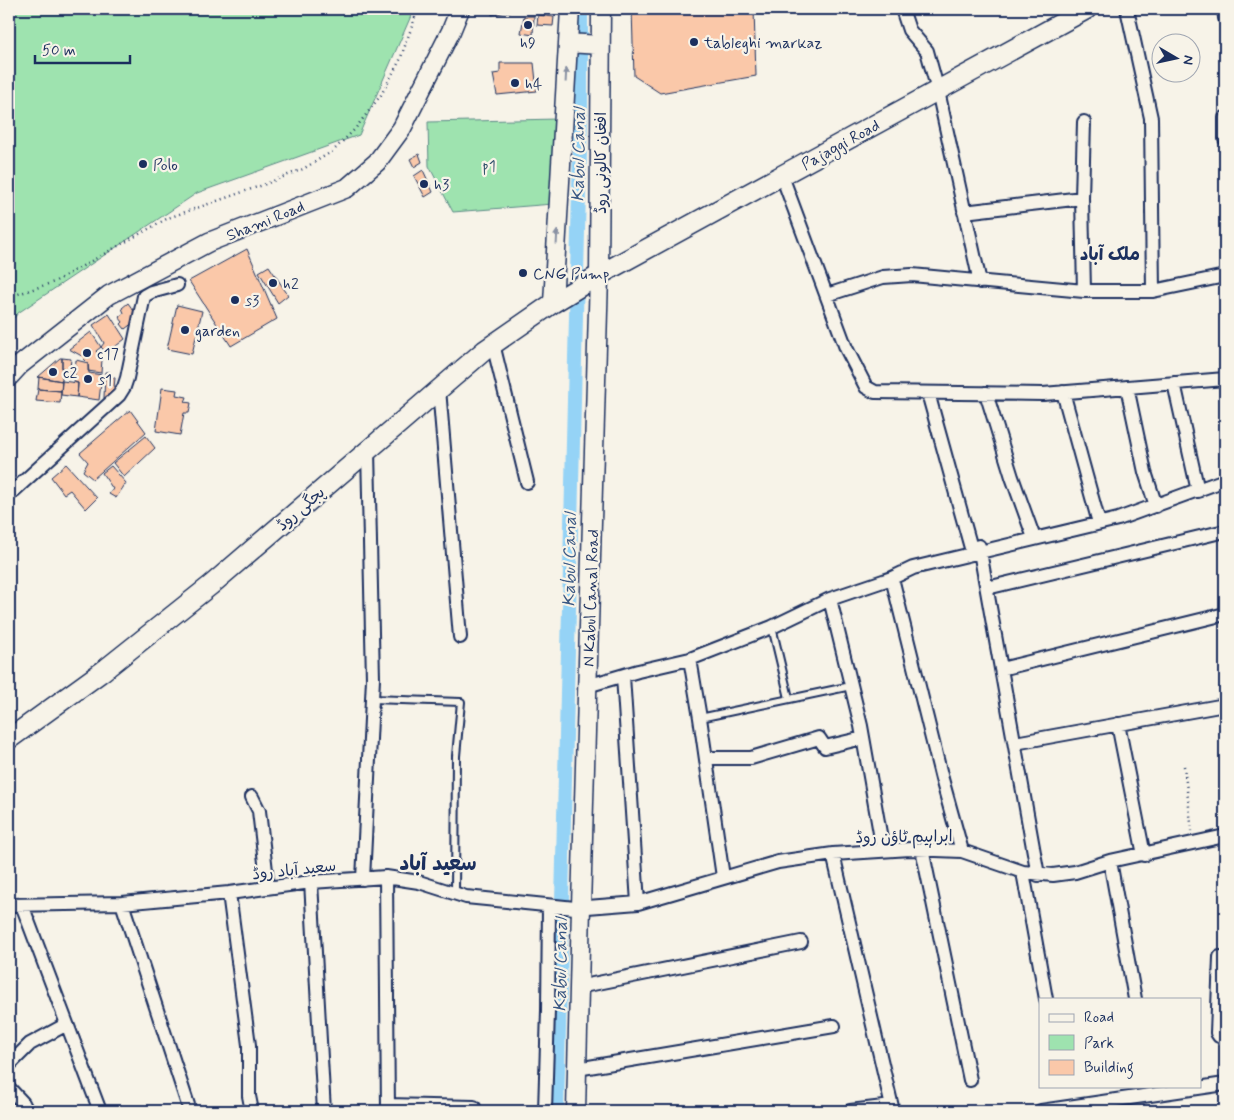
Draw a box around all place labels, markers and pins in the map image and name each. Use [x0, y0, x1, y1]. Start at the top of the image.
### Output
marker: h9 [522, 19, 534, 31]
place label: h9 [520, 33, 536, 54]
place label: tableghi markaz [703, 33, 822, 54]
marker: tableghi markaz [688, 36, 700, 48]
place label: h4 [525, 74, 542, 95]
marker: h4 [509, 77, 521, 89]
place label: Polo [153, 155, 178, 176]
marker: Polo [137, 158, 149, 170]
place label: h3 [434, 175, 449, 196]
marker: h3 [418, 178, 430, 190]
place label: CNG Pump [533, 264, 609, 285]
marker: CNG Pump [517, 267, 529, 279]
place label: h2 [283, 274, 299, 295]
marker: h2 [267, 277, 279, 289]
place label: s3 [245, 291, 259, 312]
marker: s3 [229, 294, 241, 306]
place label: garden [195, 321, 240, 342]
marker: garden [179, 324, 191, 336]
place label: c17 [97, 344, 119, 365]
marker: c17 [81, 347, 93, 359]
place label: c2 [63, 363, 78, 384]
marker: c2 [47, 366, 59, 378]
place label: s1 [98, 370, 112, 391]
marker: s1 [82, 373, 94, 385]

